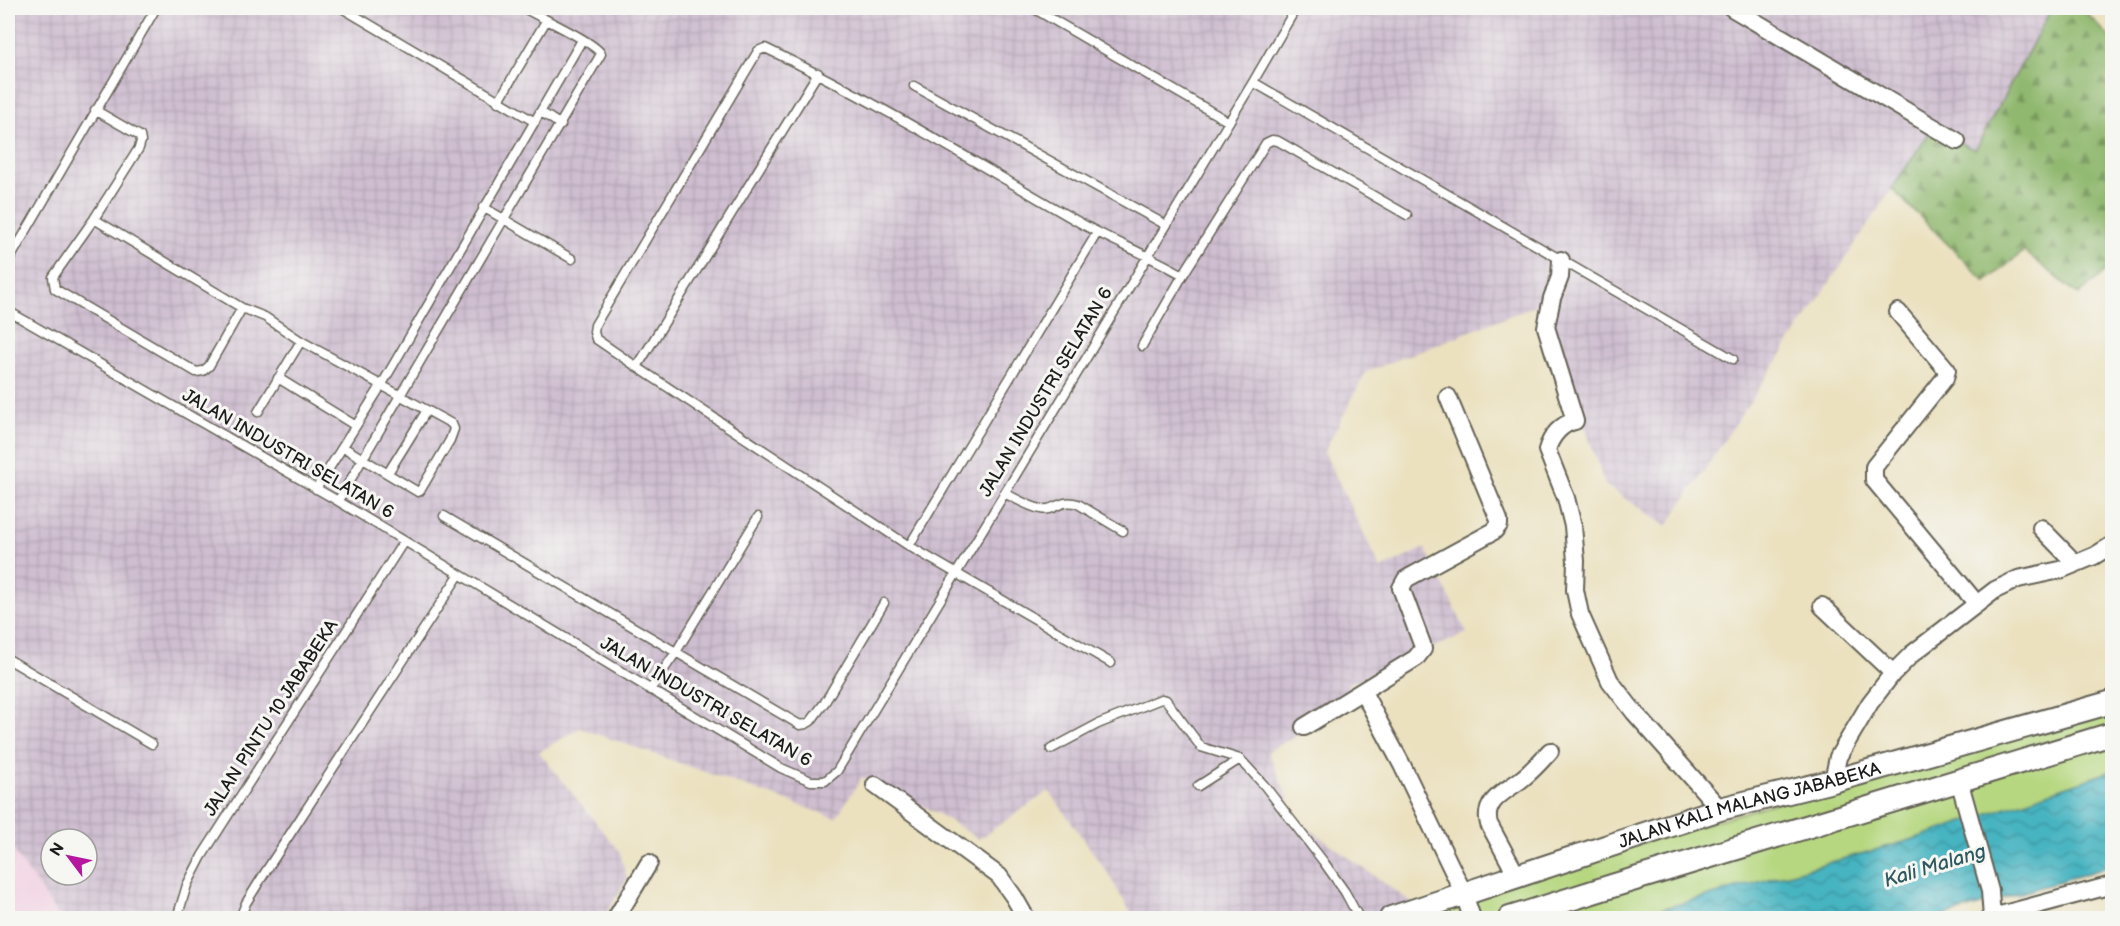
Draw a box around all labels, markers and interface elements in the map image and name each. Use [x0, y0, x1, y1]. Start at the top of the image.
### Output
street label: JALAN INDUSTRI SELATAN 6 [975, 283, 1117, 501]
street label: JALAN INDUSTRI SELATAN 6 [179, 385, 397, 523]
street label: JALAN PINTU 10 JABABEKA [200, 616, 342, 820]
street label: JALAN INDUSTRI SELATAN 6 [597, 633, 815, 771]
street label: JALAN KALI MALANG JABABEKA [1616, 758, 1883, 852]
north arrow [39, 827, 99, 887]
water label: Kali Malang [1881, 839, 1989, 893]
text: N [46, 840, 69, 860]

